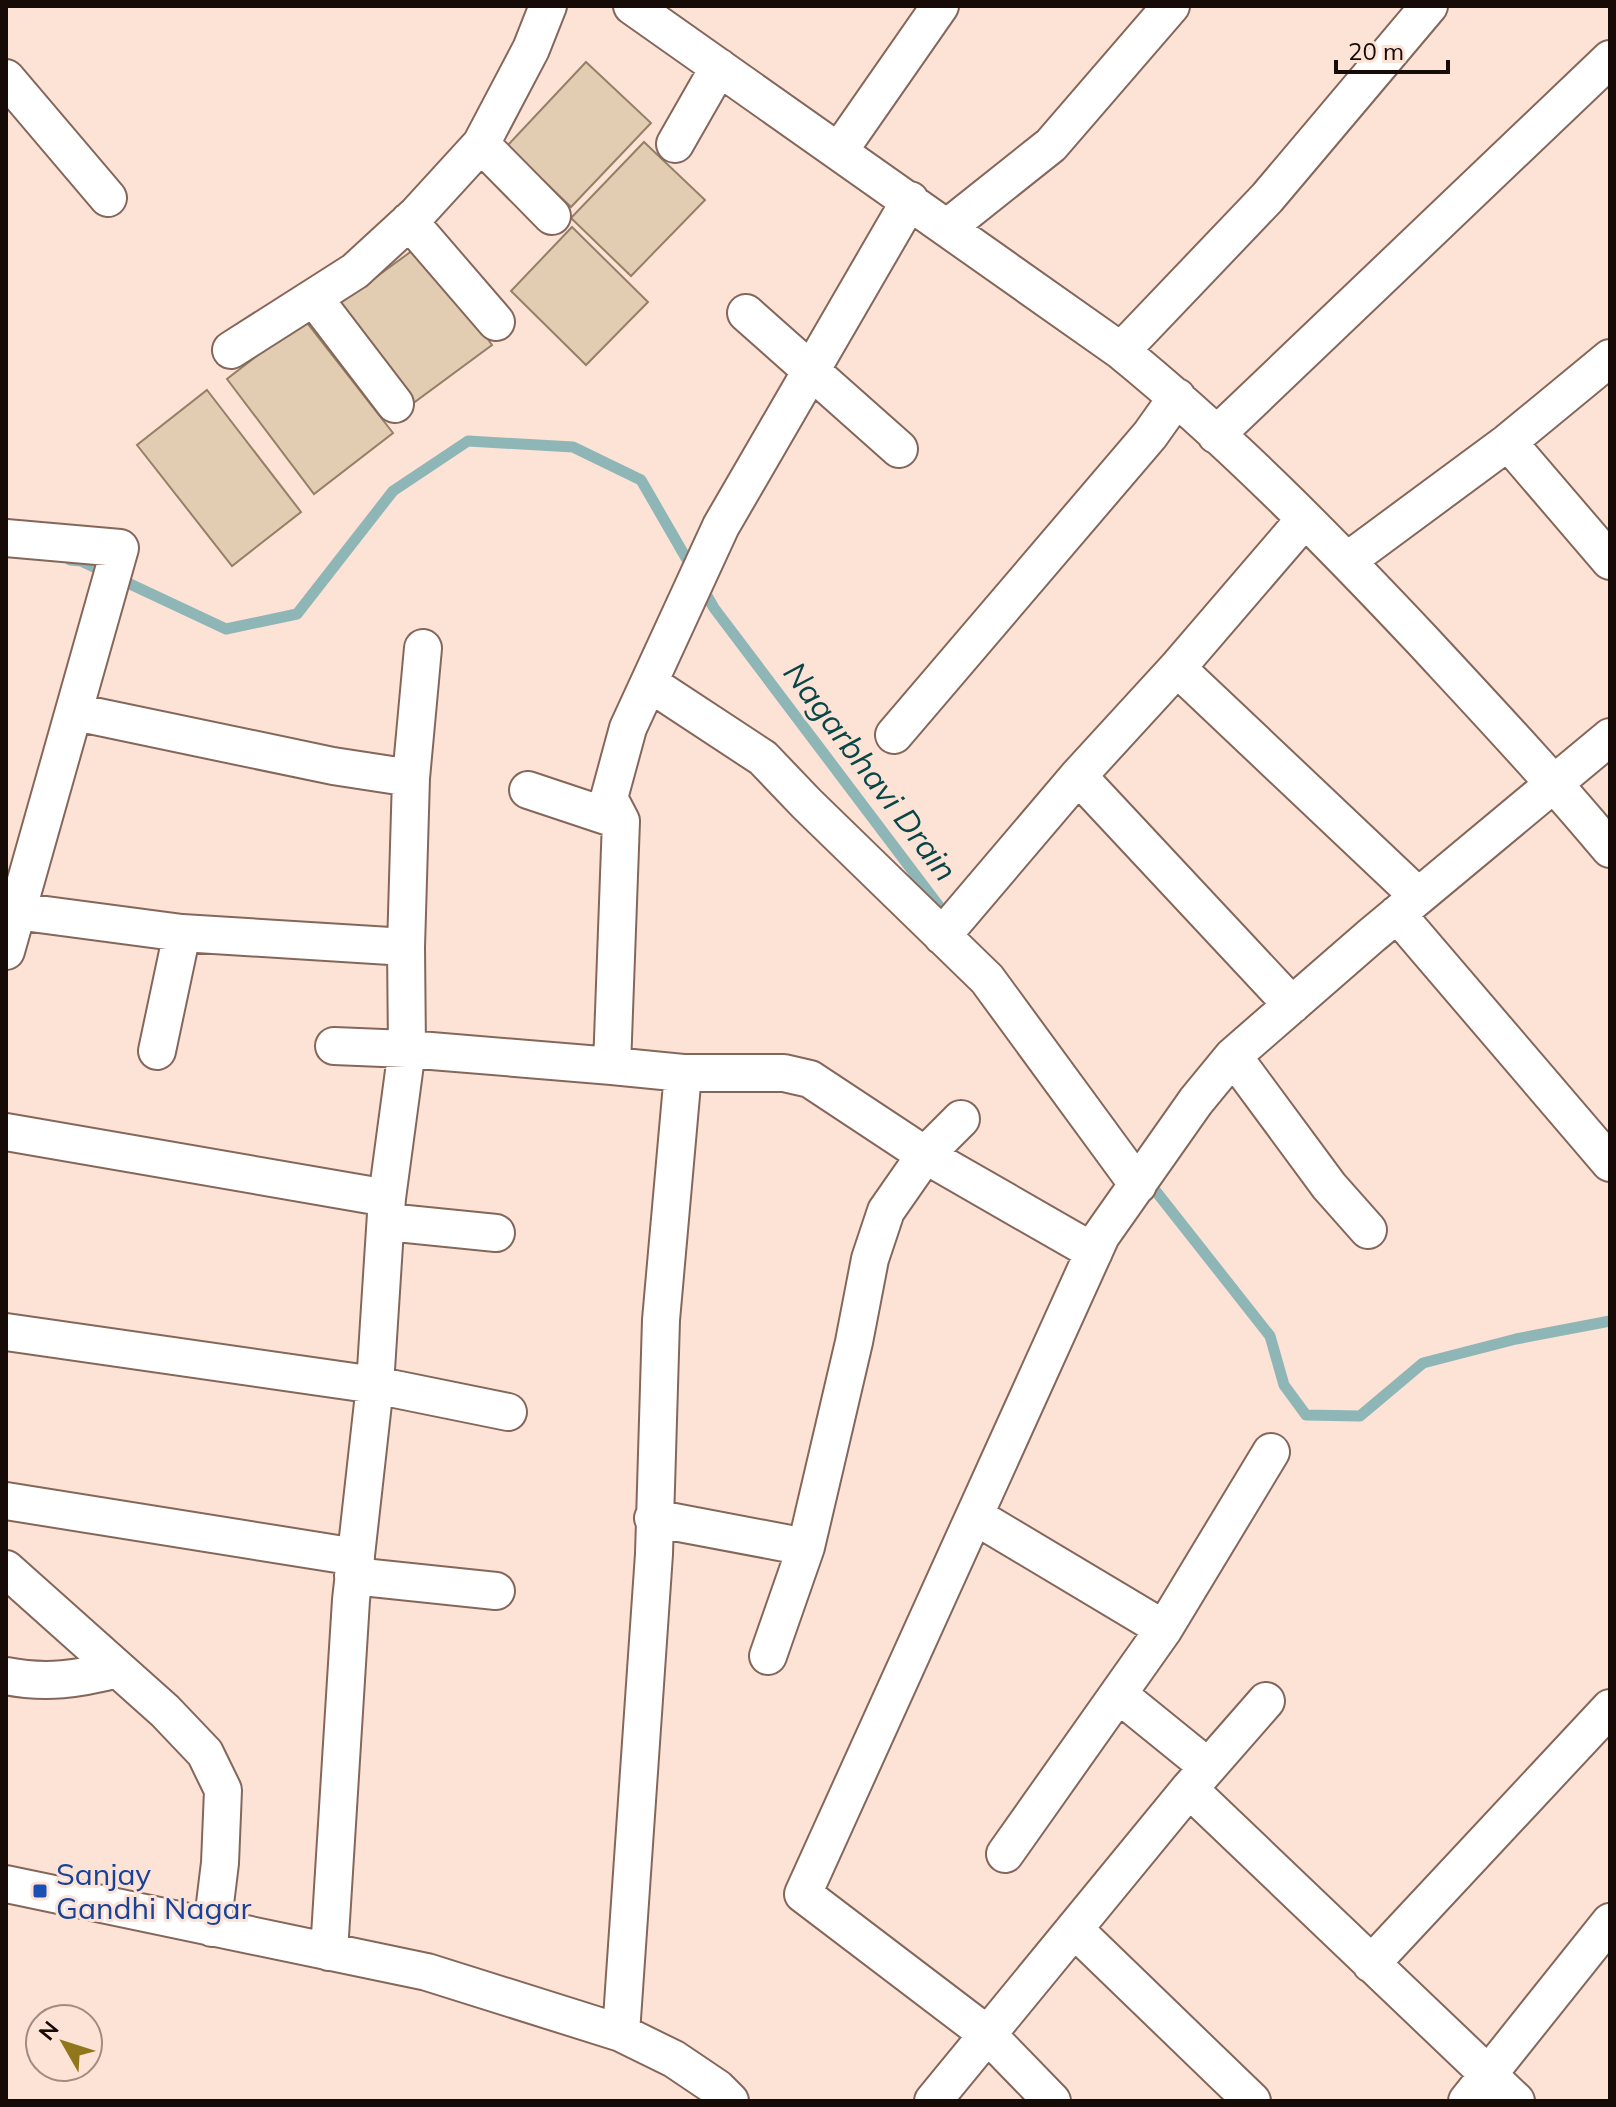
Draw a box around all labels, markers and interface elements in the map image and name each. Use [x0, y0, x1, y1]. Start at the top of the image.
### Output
scale bar [1336, 24, 1448, 74]
text: 20 m [1348, 36, 1404, 66]
water label: Nagarbhavi Drain [776, 654, 966, 888]
place label: Sanjay Gandhi Nagar [56, 1855, 252, 1927]
marker: Sanjay Gandhi Nagar [31, 1882, 49, 1900]
north arrow [24, 2003, 104, 2083]
text: N [32, 2015, 65, 2046]

